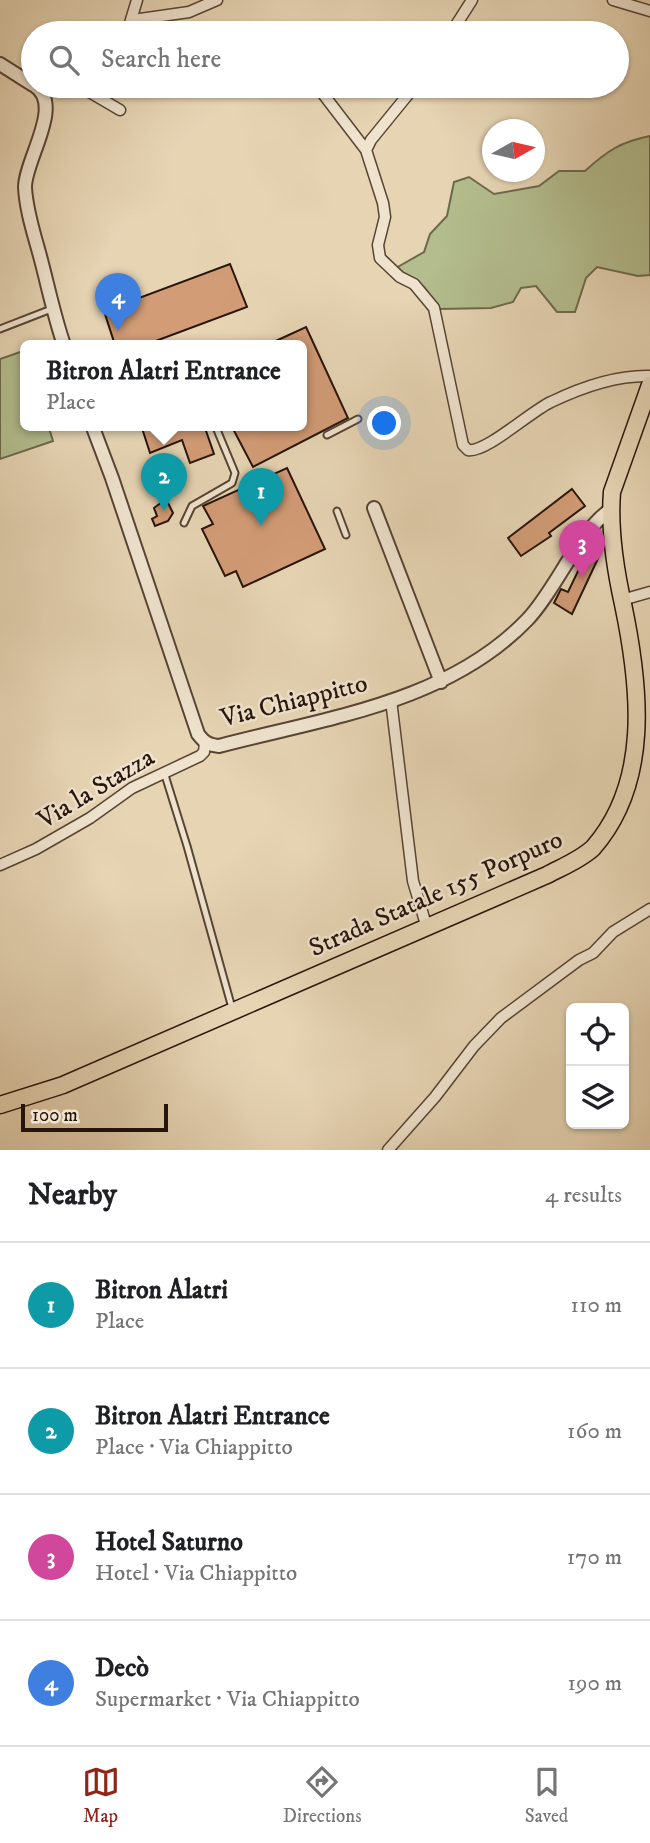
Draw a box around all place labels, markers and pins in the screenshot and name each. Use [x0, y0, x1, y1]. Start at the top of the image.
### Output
pin: 4 [95, 273, 141, 331]
pin: 2 [141, 453, 187, 511]
pin: 1 [238, 468, 284, 526]
pin: 3 [559, 520, 605, 578]

